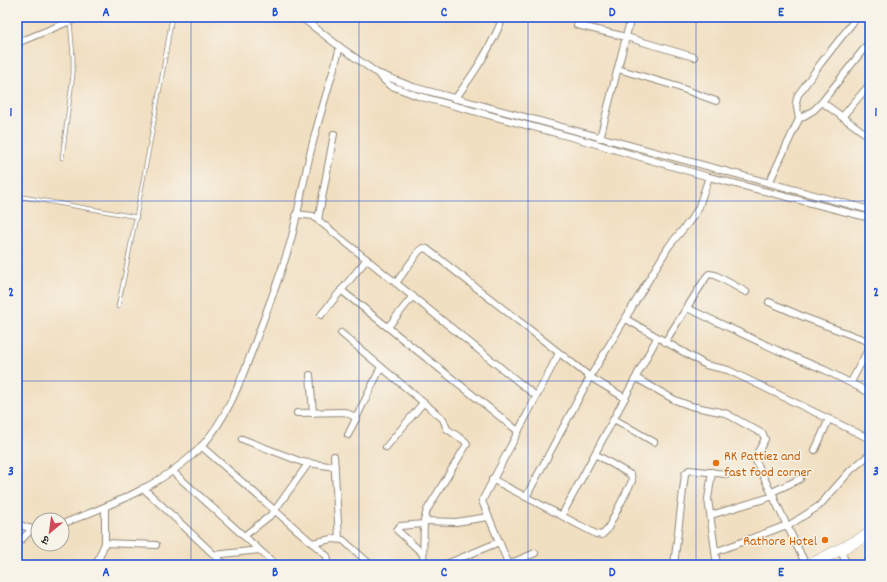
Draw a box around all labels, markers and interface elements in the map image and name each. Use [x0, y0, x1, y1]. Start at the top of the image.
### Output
text: A [102, 4, 110, 23]
text: B [272, 4, 278, 23]
text: C [441, 4, 448, 23]
text: D [609, 4, 616, 23]
text: E [778, 4, 785, 23]
text: 1 [10, 104, 13, 123]
text: 1 [875, 104, 878, 123]
text: 2 [8, 284, 14, 303]
text: 2 [873, 284, 879, 303]
place label: RK Pattiez and fast food corner [724, 447, 813, 483]
marker: RK Pattiez and fast food corner [711, 458, 721, 468]
text: 3 [8, 463, 14, 482]
text: 3 [873, 463, 879, 482]
north arrow [30, 512, 70, 552]
text: उ [39, 530, 54, 548]
place label: Rathore Hotel [743, 532, 818, 552]
marker: Rathore Hotel [820, 535, 830, 545]
text: A [102, 564, 110, 582]
text: B [272, 564, 278, 582]
text: C [441, 564, 448, 582]
text: D [609, 564, 616, 582]
text: E [778, 564, 785, 582]

